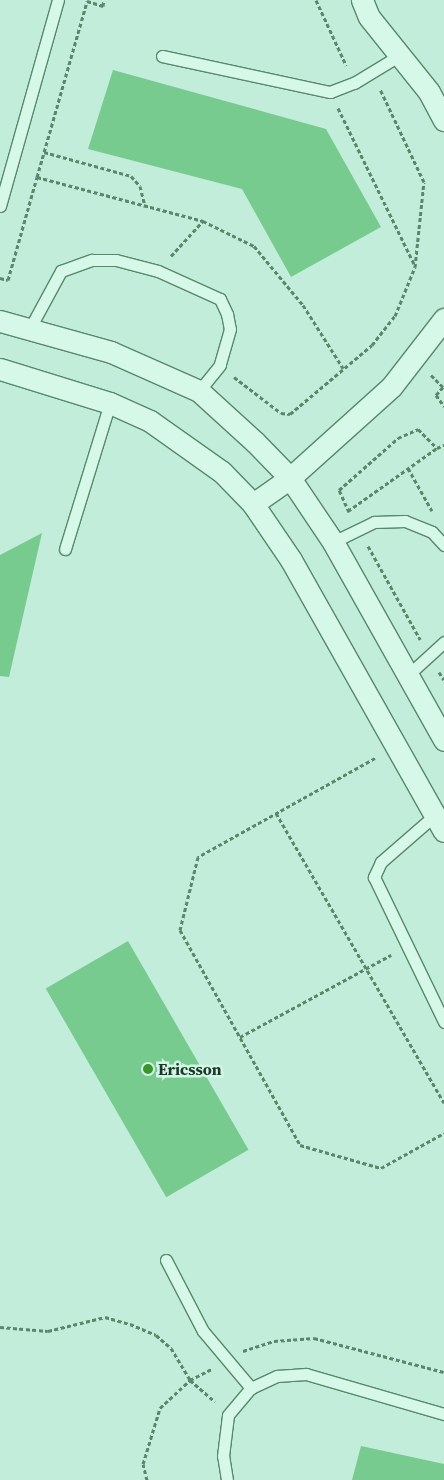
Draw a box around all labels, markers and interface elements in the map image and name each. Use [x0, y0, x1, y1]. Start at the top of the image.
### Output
place label: Ericsson [158, 1059, 222, 1079]
marker: Ericsson [142, 1063, 154, 1075]

